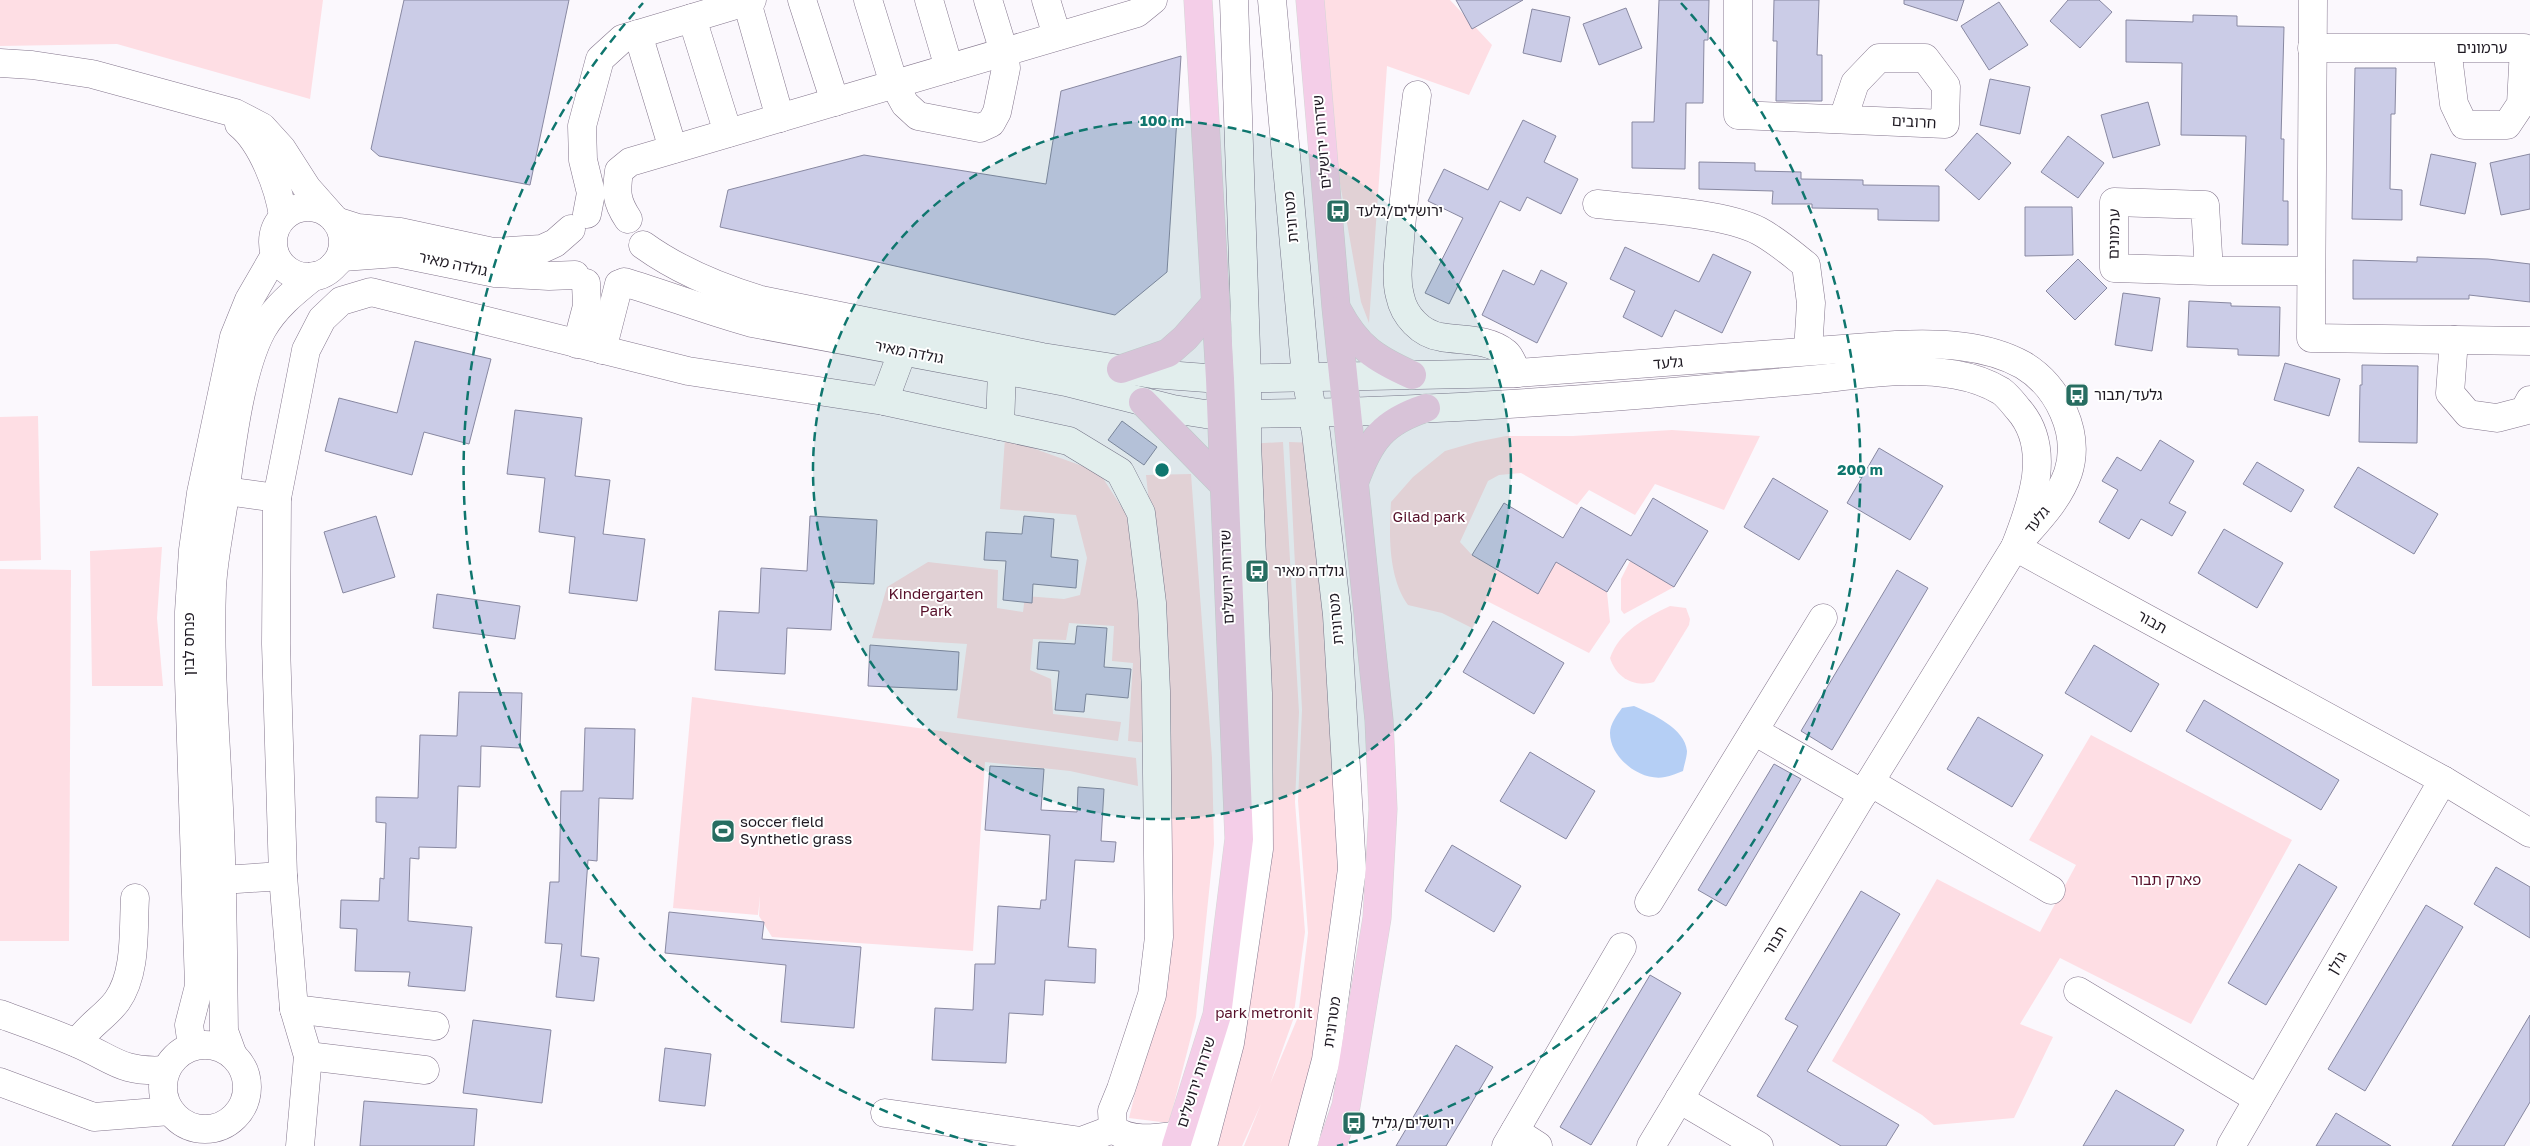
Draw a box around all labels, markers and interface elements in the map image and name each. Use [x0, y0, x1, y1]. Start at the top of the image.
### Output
street label: ערמונים [2457, 38, 2507, 56]
street label: שדרות ירושלים [1308, 94, 1334, 190]
text: 100 m [1140, 111, 1184, 129]
street label: חרובים [1891, 111, 1937, 131]
street label: מטרונית [1279, 191, 1301, 244]
bus stop icon: ירושלים/גלעד [1325, 198, 1351, 224]
place label: ירושלים/גלעד [1356, 201, 1443, 219]
street label: ערמונים [2104, 208, 2122, 260]
street label: גולדה מאיר [417, 247, 490, 279]
street label: גולדה מאיר [873, 336, 946, 367]
street label: גלעד [1652, 352, 1684, 372]
bus stop icon: גלעד/תבור [2064, 382, 2090, 408]
place label: גלעד/תבור [2094, 385, 2163, 403]
text: 200 m [1837, 460, 1883, 478]
centre of rings [1153, 461, 1171, 479]
street label: גלעד [2020, 502, 2053, 537]
park label: Gilad park [1393, 507, 1466, 525]
street label: שדרות ירושלים [1215, 530, 1237, 625]
bus stop icon: גולדה מאיר [1244, 558, 1270, 584]
place label: גולדה מאיר [1274, 561, 1344, 579]
park label: Kindergarten Park [889, 584, 984, 619]
street label: מטרונית [1324, 593, 1346, 646]
street label: תבור [2135, 606, 2170, 637]
street label: פנחס לבון [179, 612, 197, 676]
place label: soccer field Synthetic grass [740, 812, 852, 847]
sports icon: soccer field Synthetic grass [710, 818, 736, 844]
park label: פארק תבור [2131, 870, 2201, 888]
street label: תבור [1758, 923, 1790, 958]
street label: גולן [2323, 948, 2350, 977]
street label: מטרונית [1319, 995, 1344, 1049]
park label: park metronit [1215, 1003, 1313, 1021]
street label: שדרות ירושלים [1172, 1034, 1218, 1129]
bus stop icon: ירושלים/גליל [1341, 1110, 1367, 1136]
place label: ירושלים/גליל [1372, 1113, 1454, 1131]

